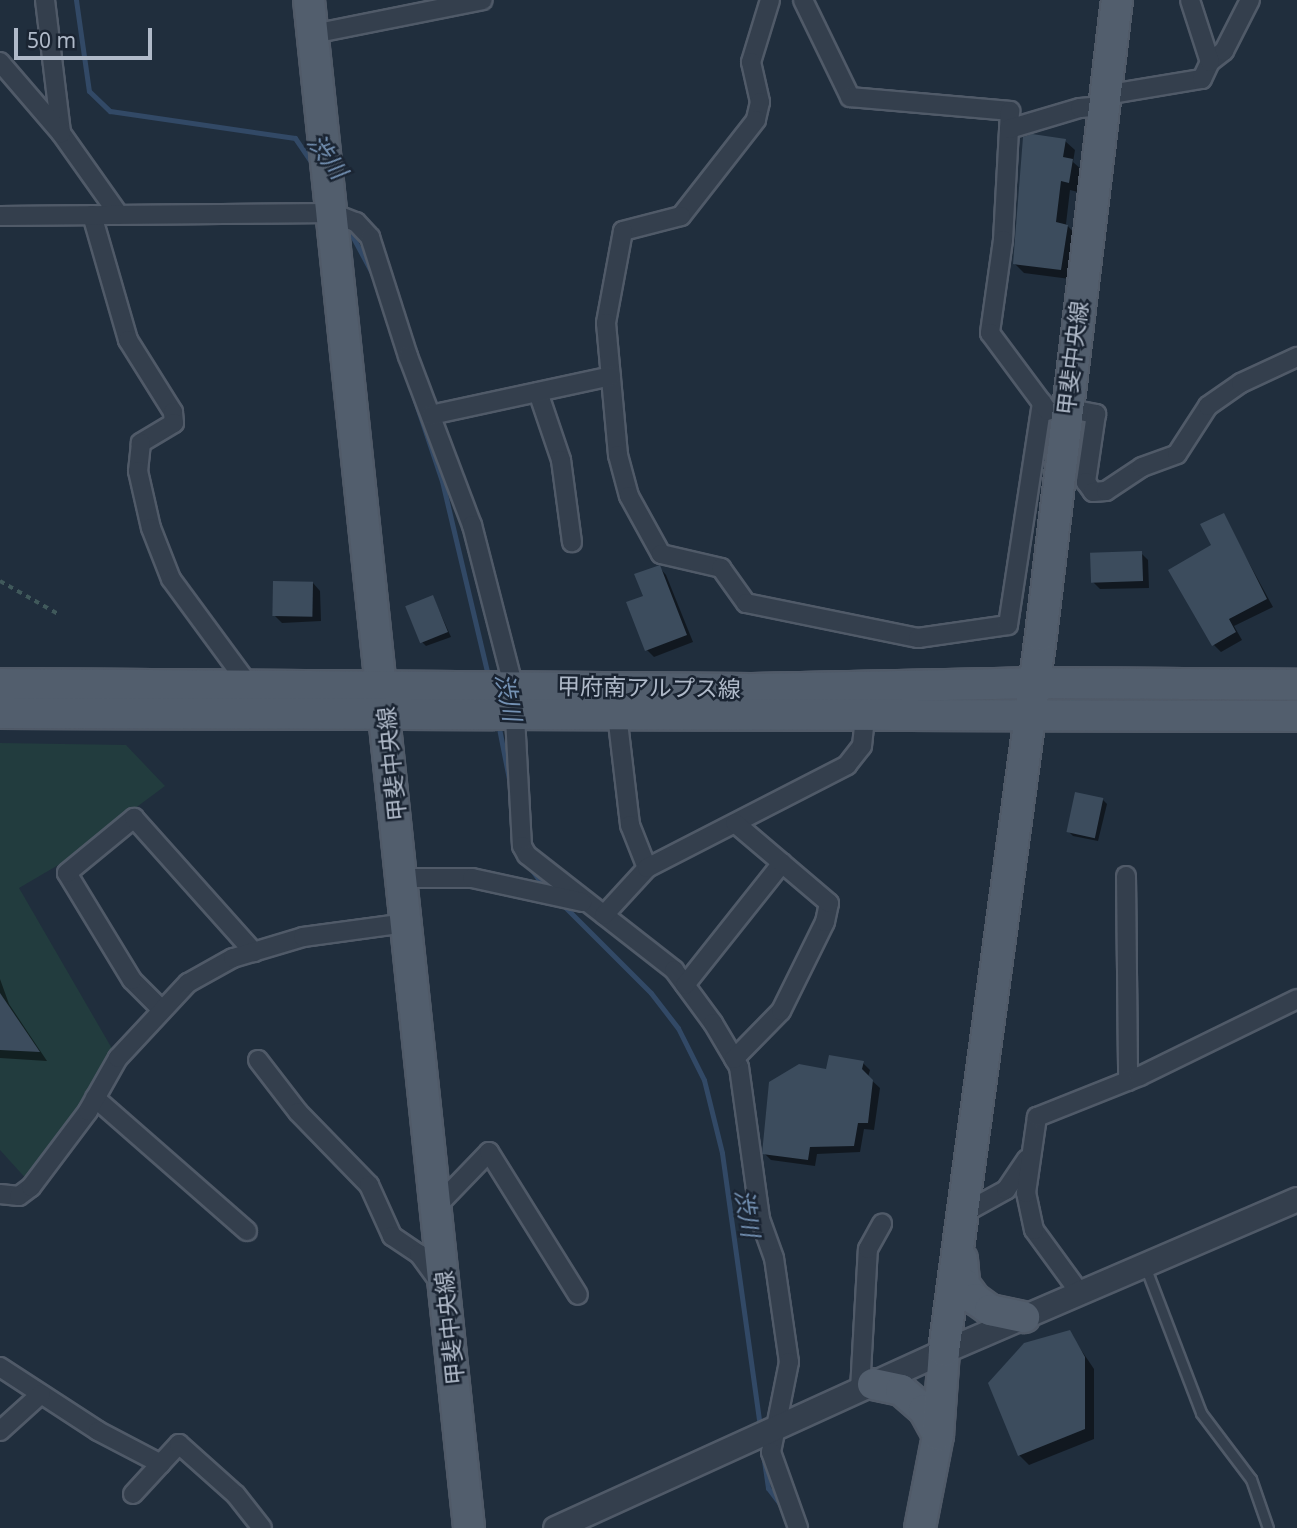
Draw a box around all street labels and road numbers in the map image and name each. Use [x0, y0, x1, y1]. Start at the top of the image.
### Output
street label: 甲斐中央線 [1051, 299, 1093, 417]
street label: 甲府南アルプス線 [557, 672, 741, 702]
street label: 甲斐中央線 [371, 705, 411, 823]
street label: 甲斐中央線 [429, 1269, 469, 1387]

